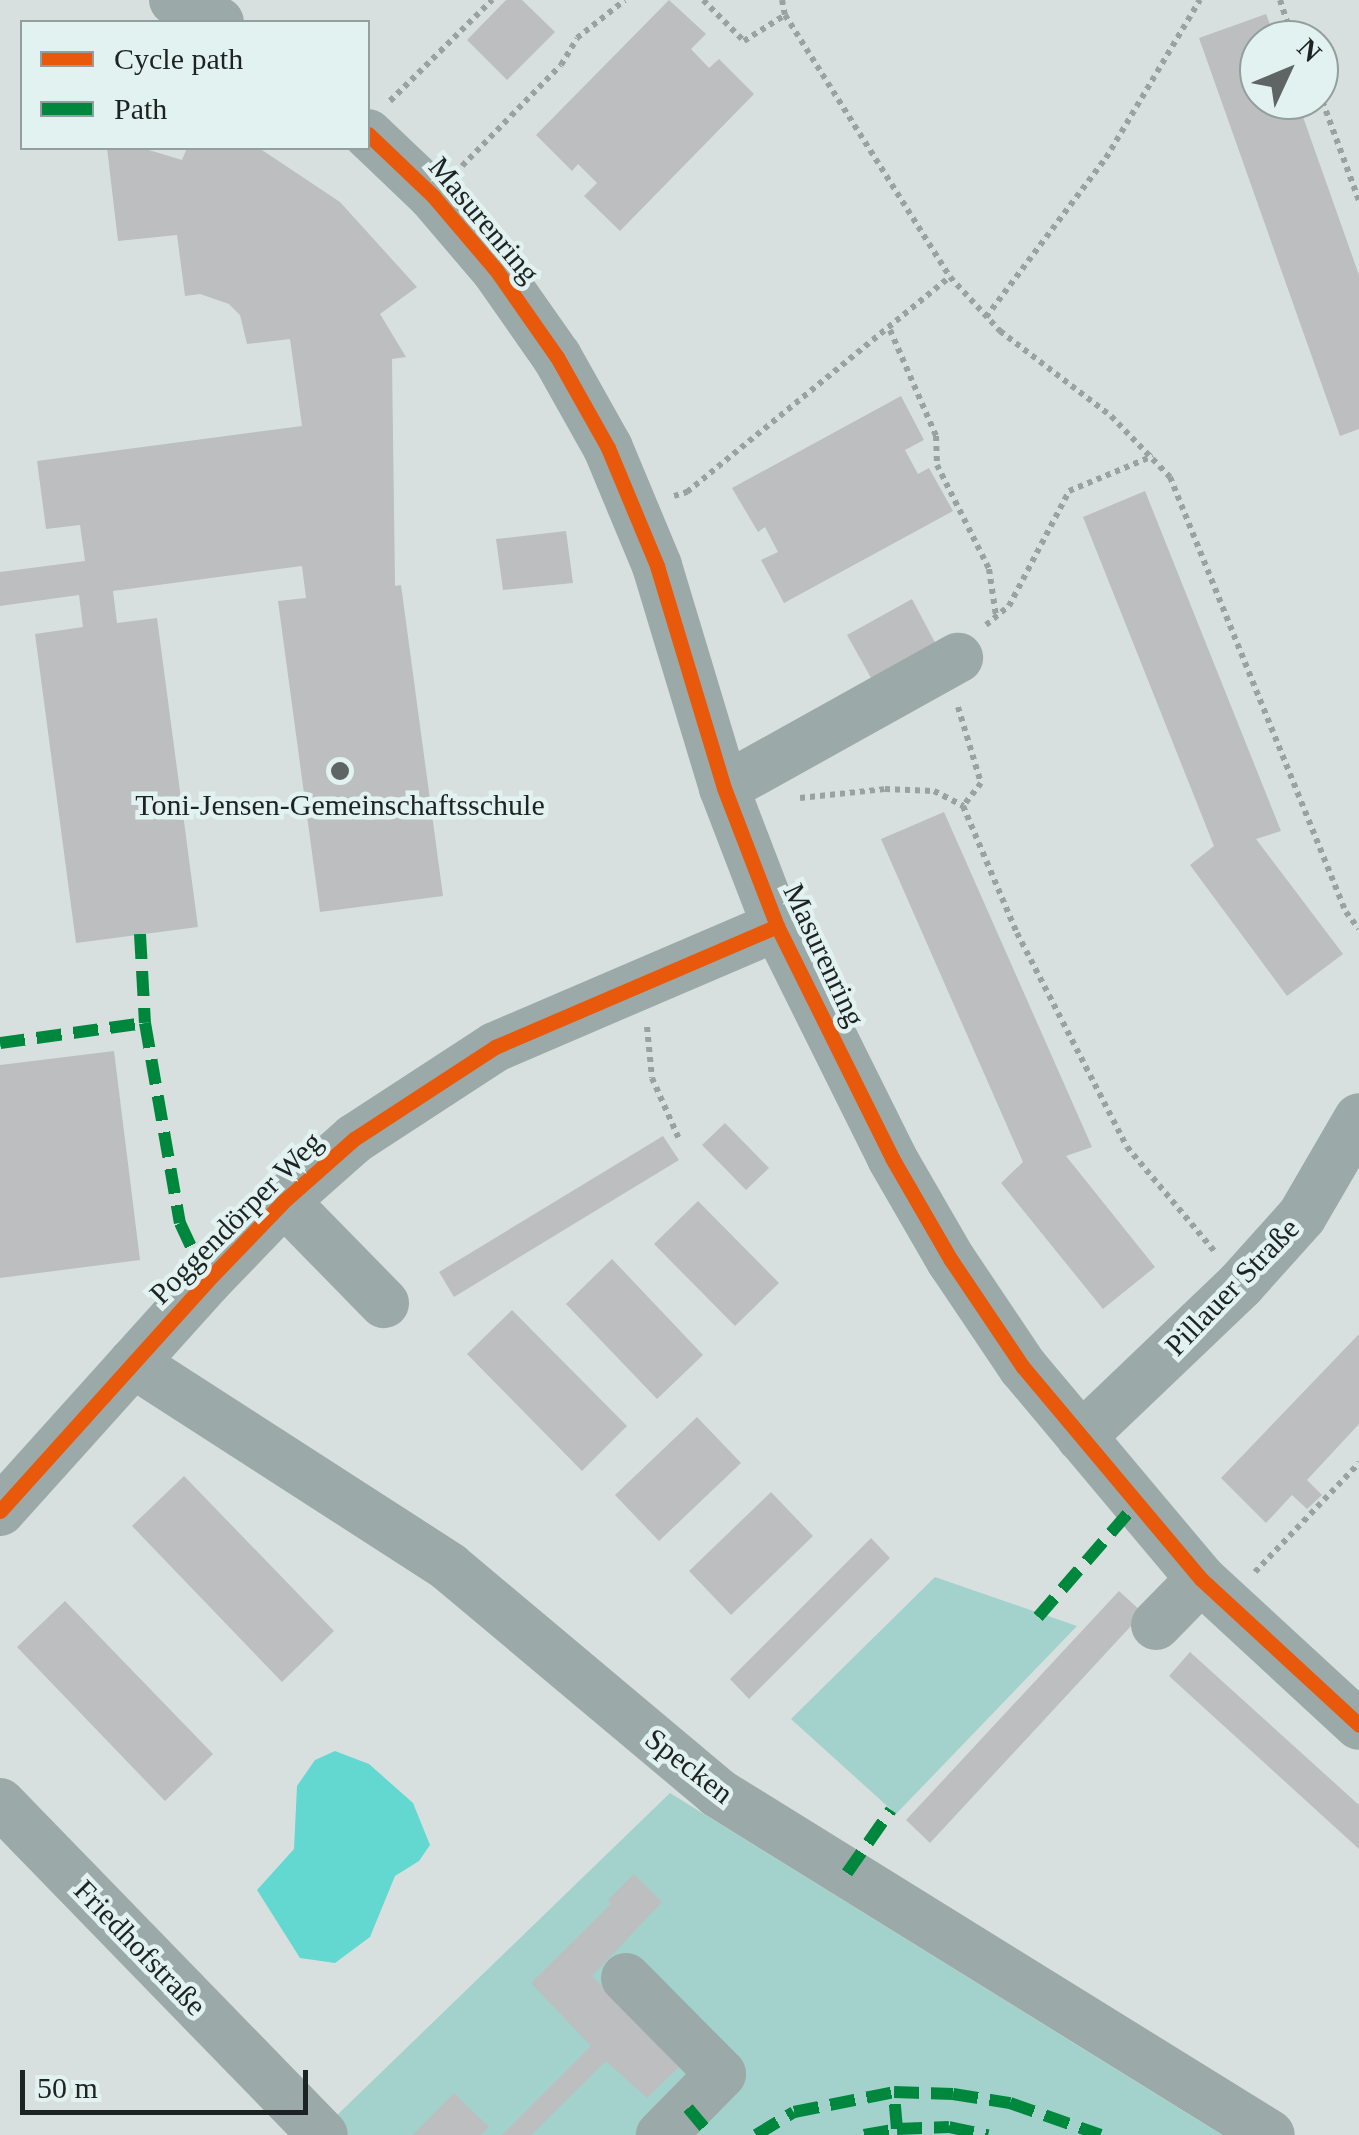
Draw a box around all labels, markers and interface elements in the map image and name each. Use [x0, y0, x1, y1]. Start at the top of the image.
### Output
legend [20, 20, 370, 150]
north arrow [1239, 20, 1339, 120]
text: N [1291, 32, 1328, 68]
text: Cycle path [114, 42, 243, 75]
text: Path [114, 92, 167, 125]
street label: Masurenring [421, 150, 547, 290]
marker: Toni-Jensen-Gemeinschaftsschule [329, 760, 351, 782]
place label: Toni-Jensen-Gemeinschaftsschule [135, 787, 545, 823]
street label: Masurenring [775, 878, 873, 1032]
street label: Poggendörper Weg [142, 1124, 330, 1312]
street label: Pillauer Straße [1157, 1211, 1307, 1363]
street label: Specken [638, 1721, 740, 1811]
street label: Friedhofstraße [66, 1873, 214, 2023]
scale bar [25, 2050, 312, 2112]
text: 50 m [37, 2071, 98, 2104]

